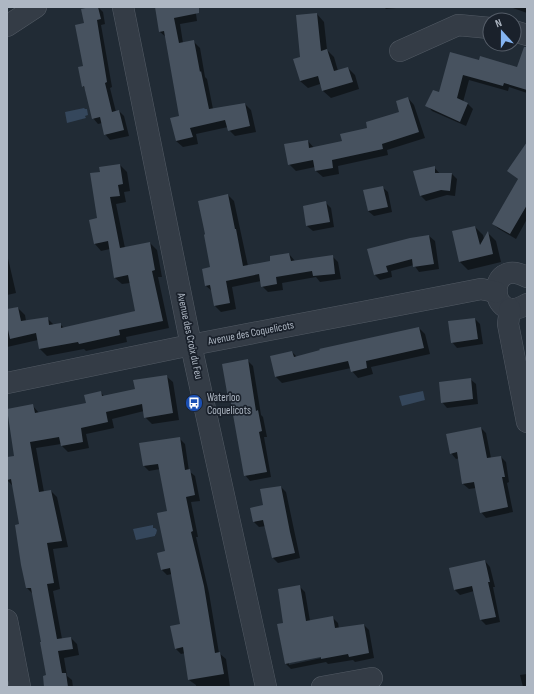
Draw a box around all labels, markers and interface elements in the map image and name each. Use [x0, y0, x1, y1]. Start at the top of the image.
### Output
north arrow [482, 12, 522, 52]
text: N [494, 16, 504, 30]
street label: Avenue des Croix du Feu [174, 291, 206, 381]
street label: Avenue des Coquelicots [206, 318, 295, 348]
place label: Waterloo Coquelicots [207, 391, 251, 417]
bus stop icon: Waterloo Coquelicots [184, 393, 204, 413]

